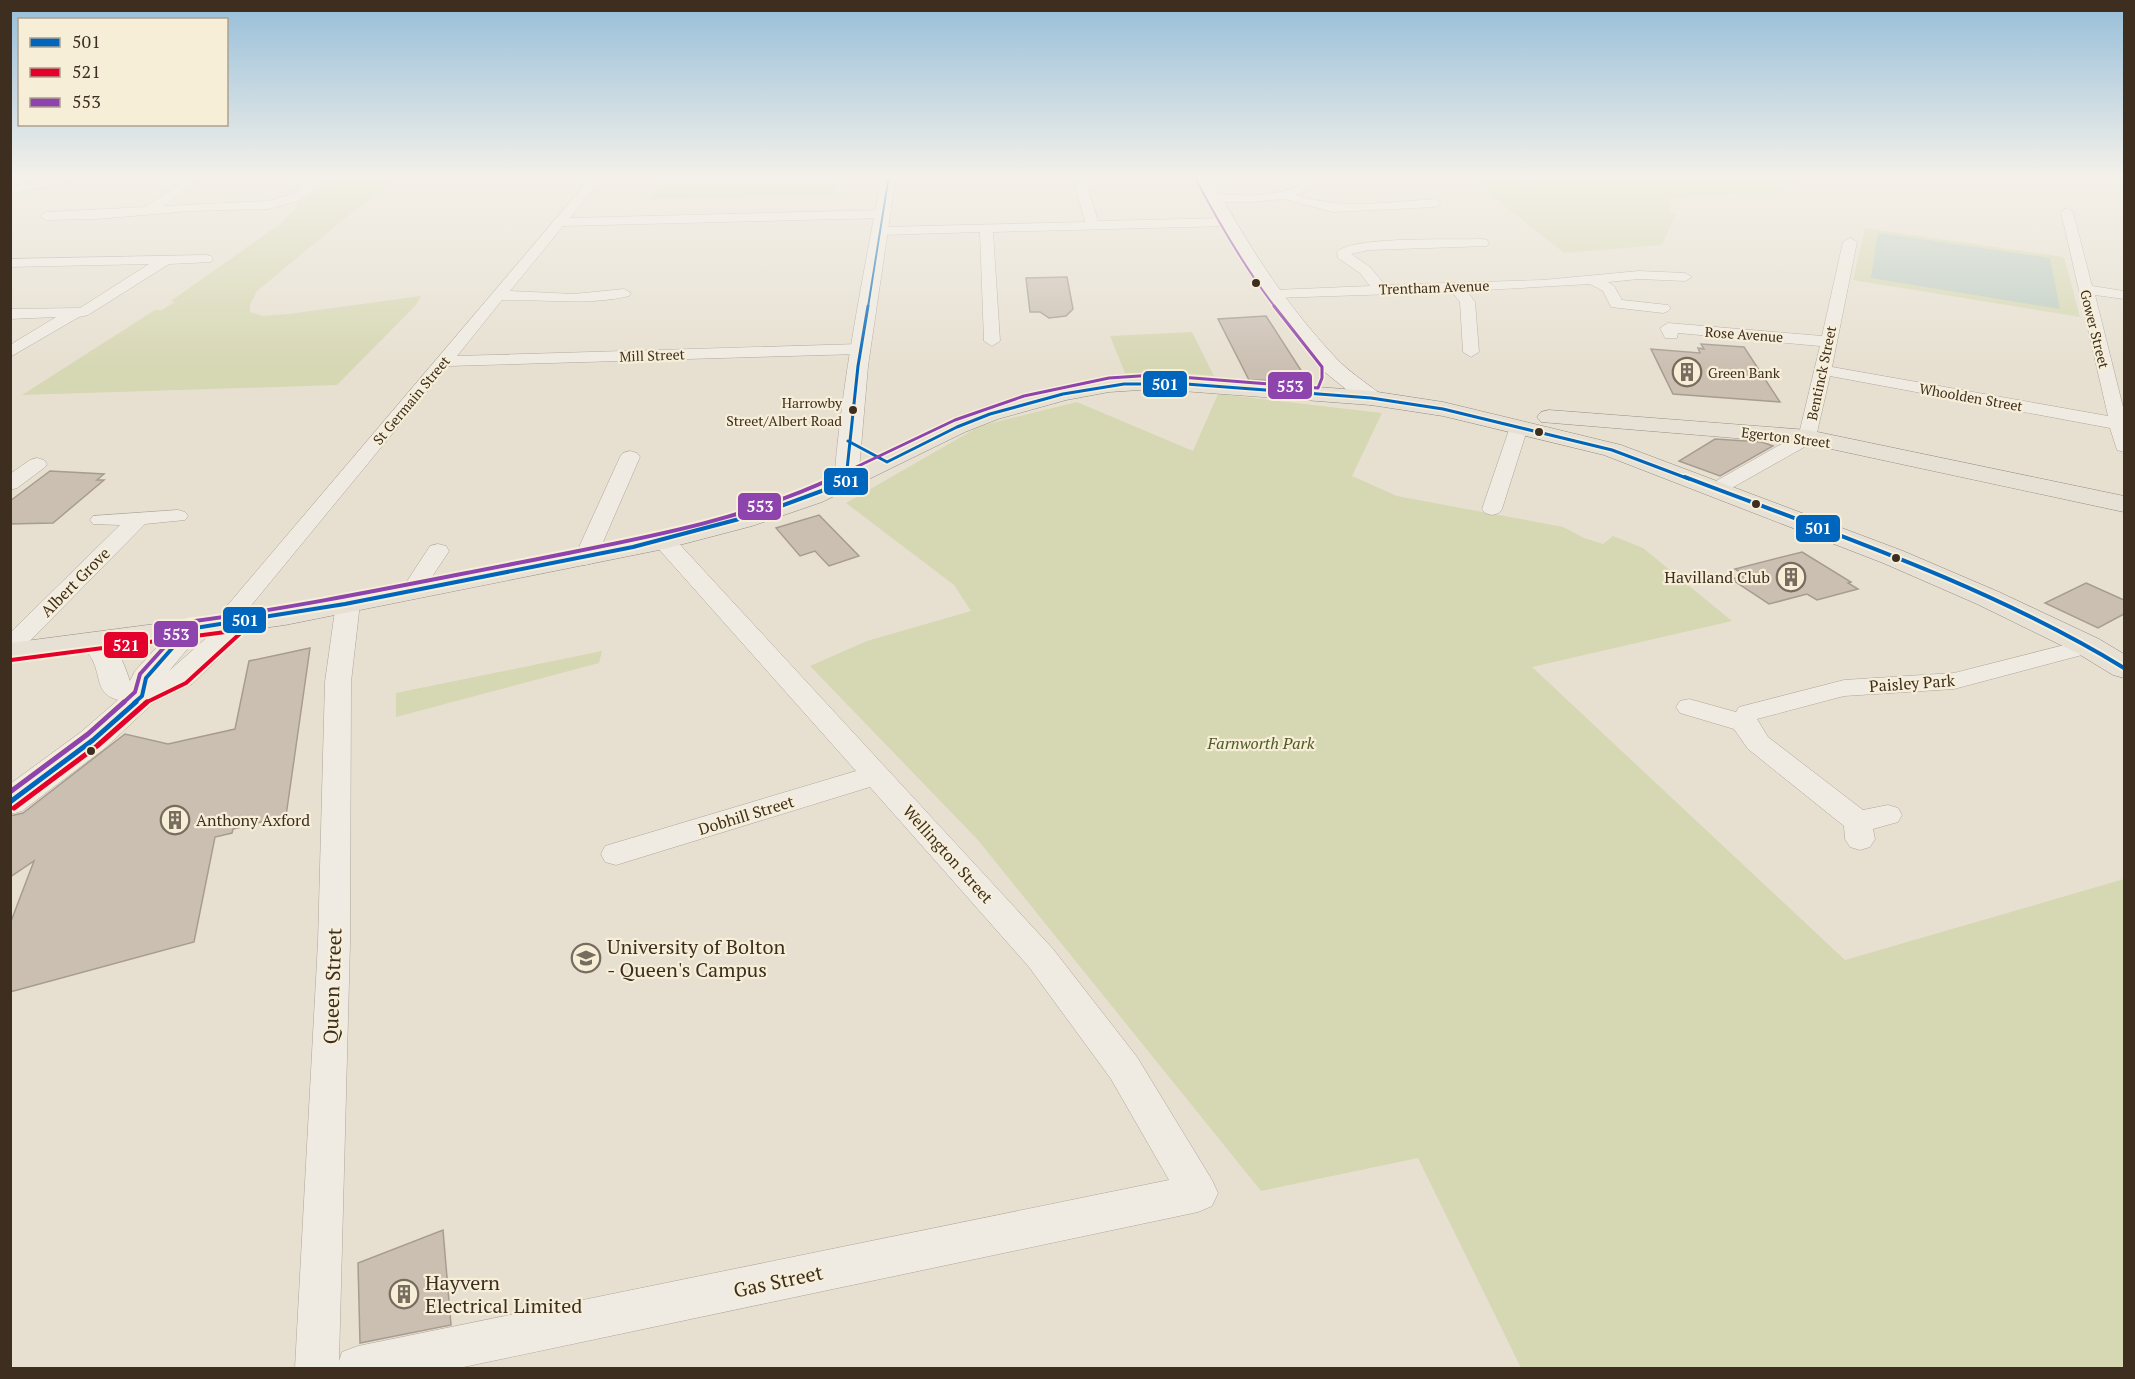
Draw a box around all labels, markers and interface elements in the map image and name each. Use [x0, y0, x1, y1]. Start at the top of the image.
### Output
legend [18, 18, 228, 126]
text: 501 [72, 29, 101, 53]
text: 521 [72, 59, 101, 83]
text: 553 [72, 89, 101, 113]
street label: Trentham Avenue [1378, 276, 1490, 298]
unlabelled marker [1250, 277, 1262, 289]
street label: Gower Street [2076, 288, 2114, 371]
street label: Rose Avenue [1704, 322, 1784, 346]
street label: Bentinck Street [1802, 323, 1840, 422]
street label: Mill Street [619, 344, 686, 366]
street label: St Germain Street [368, 351, 454, 448]
building icon: Green Bank [1671, 356, 1703, 388]
place label: Green Bank [1708, 363, 1781, 382]
line badge: 501 [1142, 370, 1188, 398]
line badge: 553 [1267, 371, 1313, 400]
text: 501 [1151, 373, 1179, 395]
text: 553 [1276, 375, 1304, 397]
street label: Whoolden Street [1918, 379, 2025, 416]
place label: Harrowby Street/Albert Road [726, 393, 843, 430]
marker: Harrowby Street/Albert Road [847, 404, 859, 416]
street label: Egerton Street [1740, 422, 1833, 452]
unlabelled marker [1533, 426, 1545, 438]
line badge: 501 [823, 467, 869, 496]
text: 501 [832, 470, 860, 492]
line badge: 553 [737, 492, 782, 521]
text: 553 [746, 495, 774, 517]
unlabelled marker [1750, 498, 1762, 510]
line badge: 501 [1795, 514, 1841, 543]
text: 501 [1804, 517, 1832, 539]
street label: Albert Grove [35, 542, 115, 622]
unlabelled marker [1890, 552, 1902, 564]
building icon: Havilland Club [1775, 561, 1807, 593]
place label: Havilland Club [1664, 566, 1770, 588]
line badge: 501 [222, 606, 267, 634]
text: 501 [231, 609, 259, 631]
line badge: 553 [153, 620, 199, 648]
text: 553 [162, 623, 190, 645]
line badge: 521 [103, 631, 149, 659]
text: 521 [112, 634, 140, 656]
street label: Paisley Park [1868, 669, 1956, 697]
park label: Farnworth Park [1207, 732, 1315, 754]
unlabelled marker [85, 745, 97, 757]
street label: Dobhill Street [695, 790, 797, 840]
street label: Wellington Street [898, 800, 998, 908]
building icon: Anthony Axford [159, 804, 191, 836]
place label: Anthony Axford [196, 809, 310, 831]
street label: Queen Street [316, 927, 348, 1045]
place label: University of Bolton - Queen's Campus [607, 933, 786, 983]
school or university icon: University of Bolton - Queen's Campus [570, 942, 602, 974]
street label: Gas Street [731, 1258, 826, 1304]
place label: Hayvern Electrical Limited [425, 1269, 582, 1319]
building icon: Hayvern Electrical Limited [388, 1278, 420, 1310]

